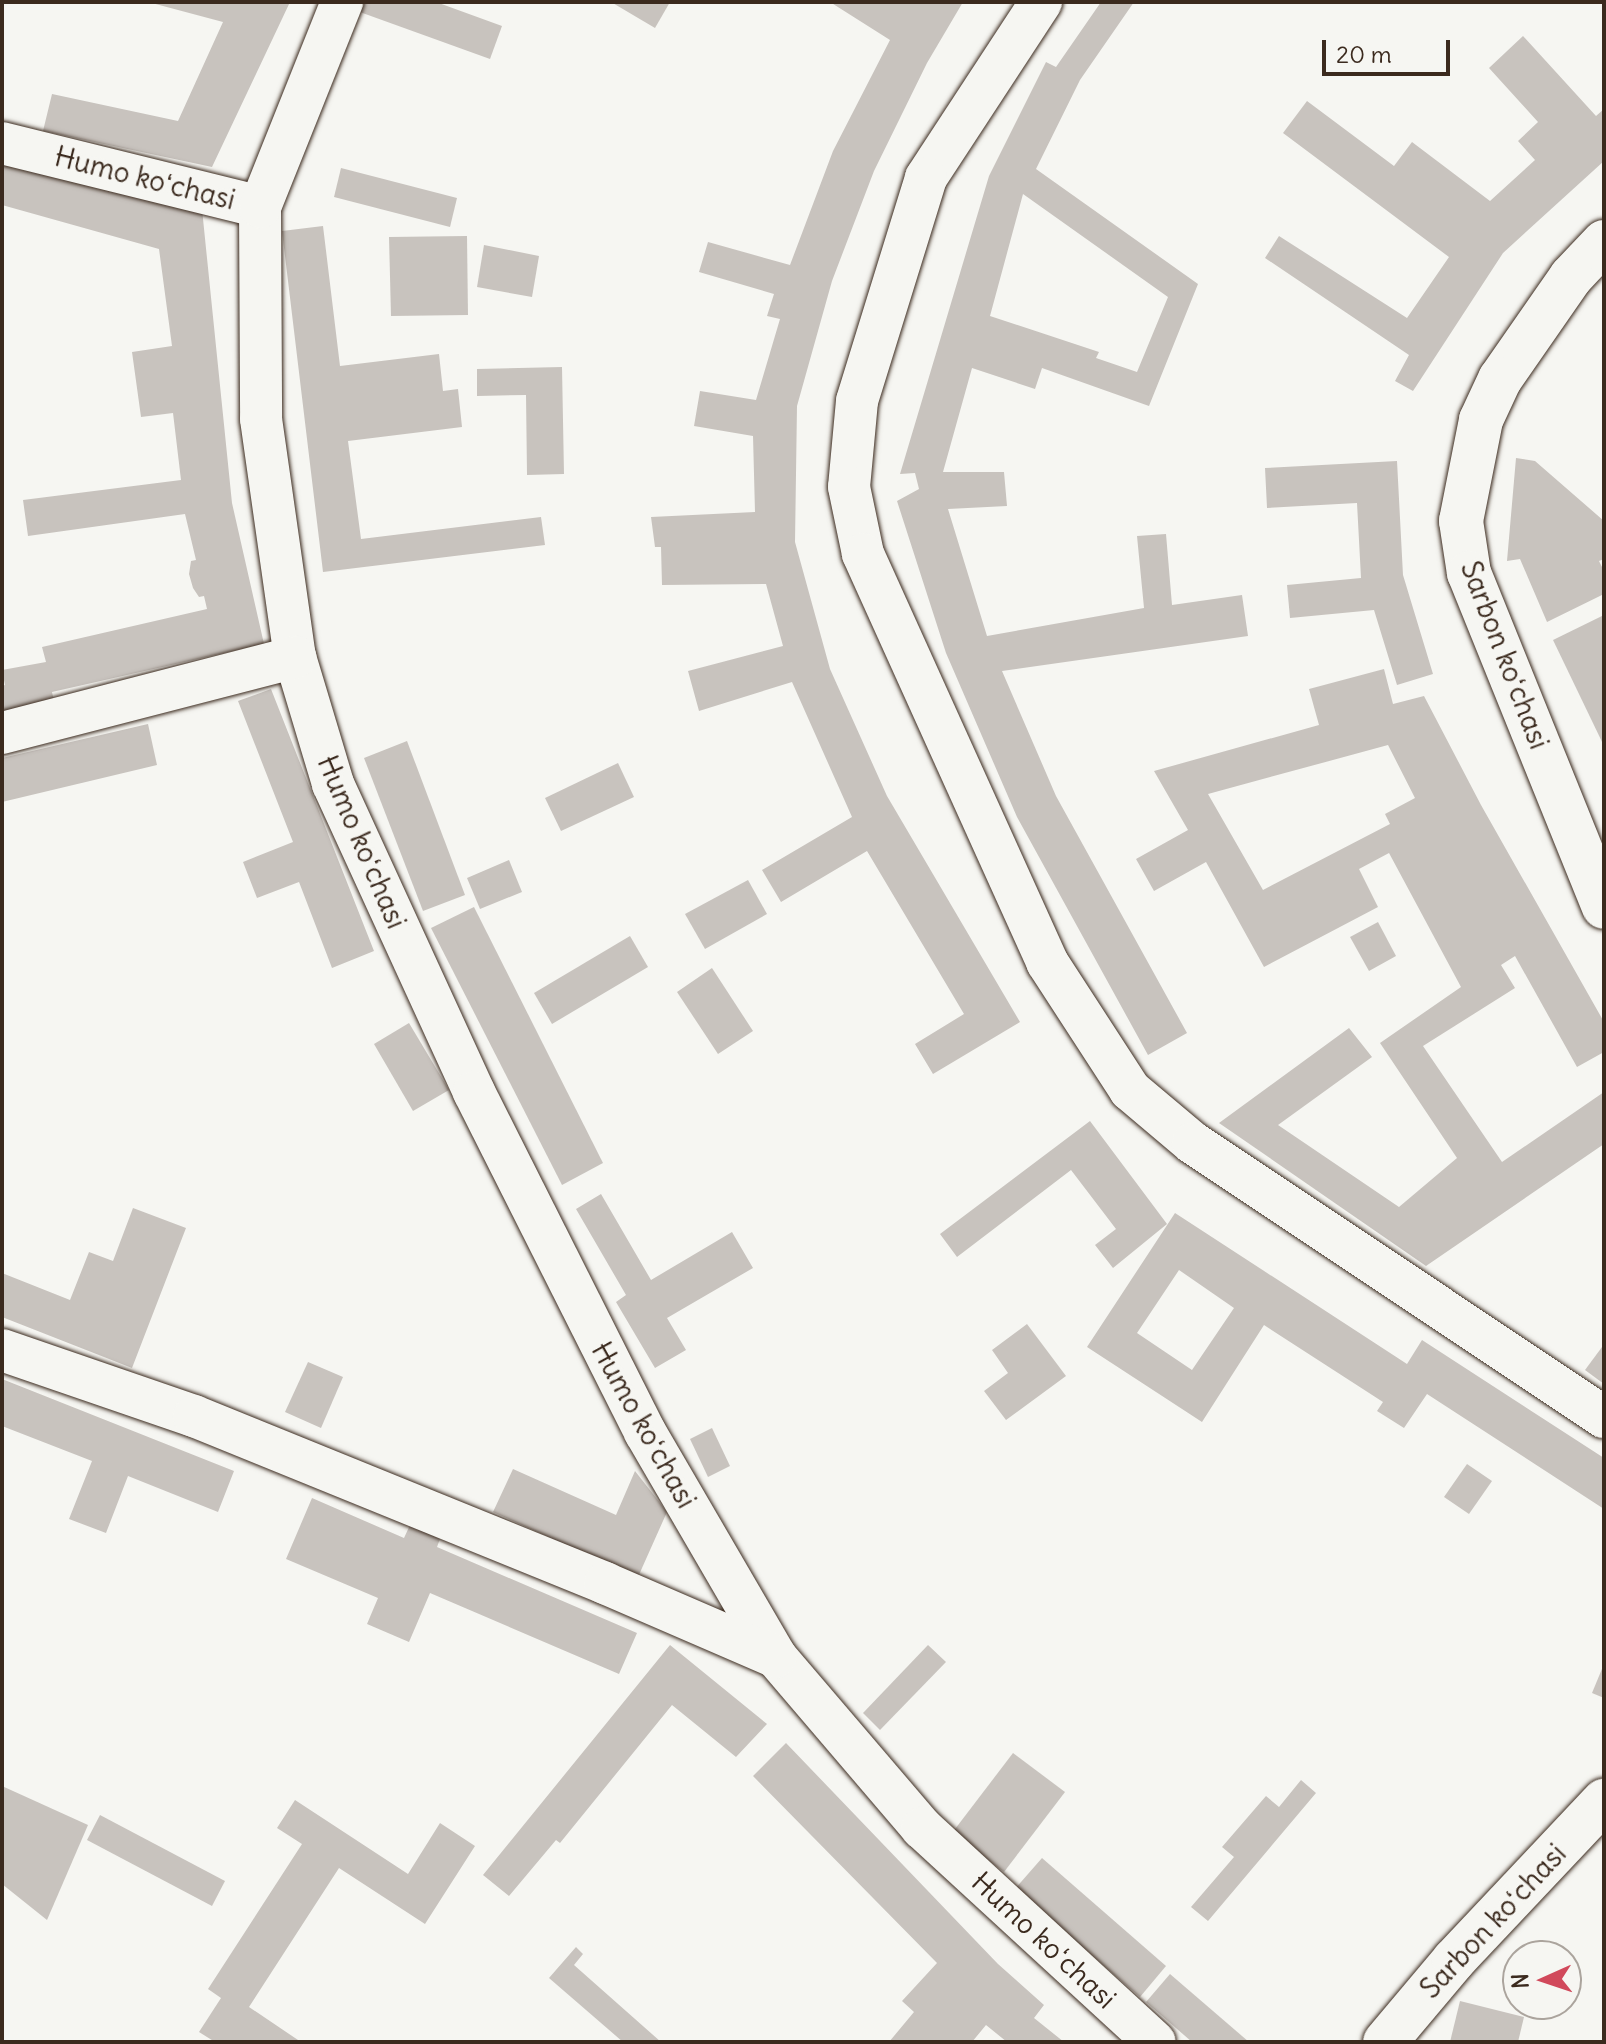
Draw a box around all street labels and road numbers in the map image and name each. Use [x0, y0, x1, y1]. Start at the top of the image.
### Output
street label: Humo koʻchasi [51, 139, 239, 217]
street label: Sarbon koʻchasi [1454, 556, 1556, 754]
street label: Humo koʻchasi [310, 750, 414, 934]
street label: Humo koʻchasi [584, 1336, 704, 1514]
street label: Sarbon koʻchasi [1413, 1837, 1573, 2005]
street label: Humo koʻchasi [965, 1865, 1123, 2015]

